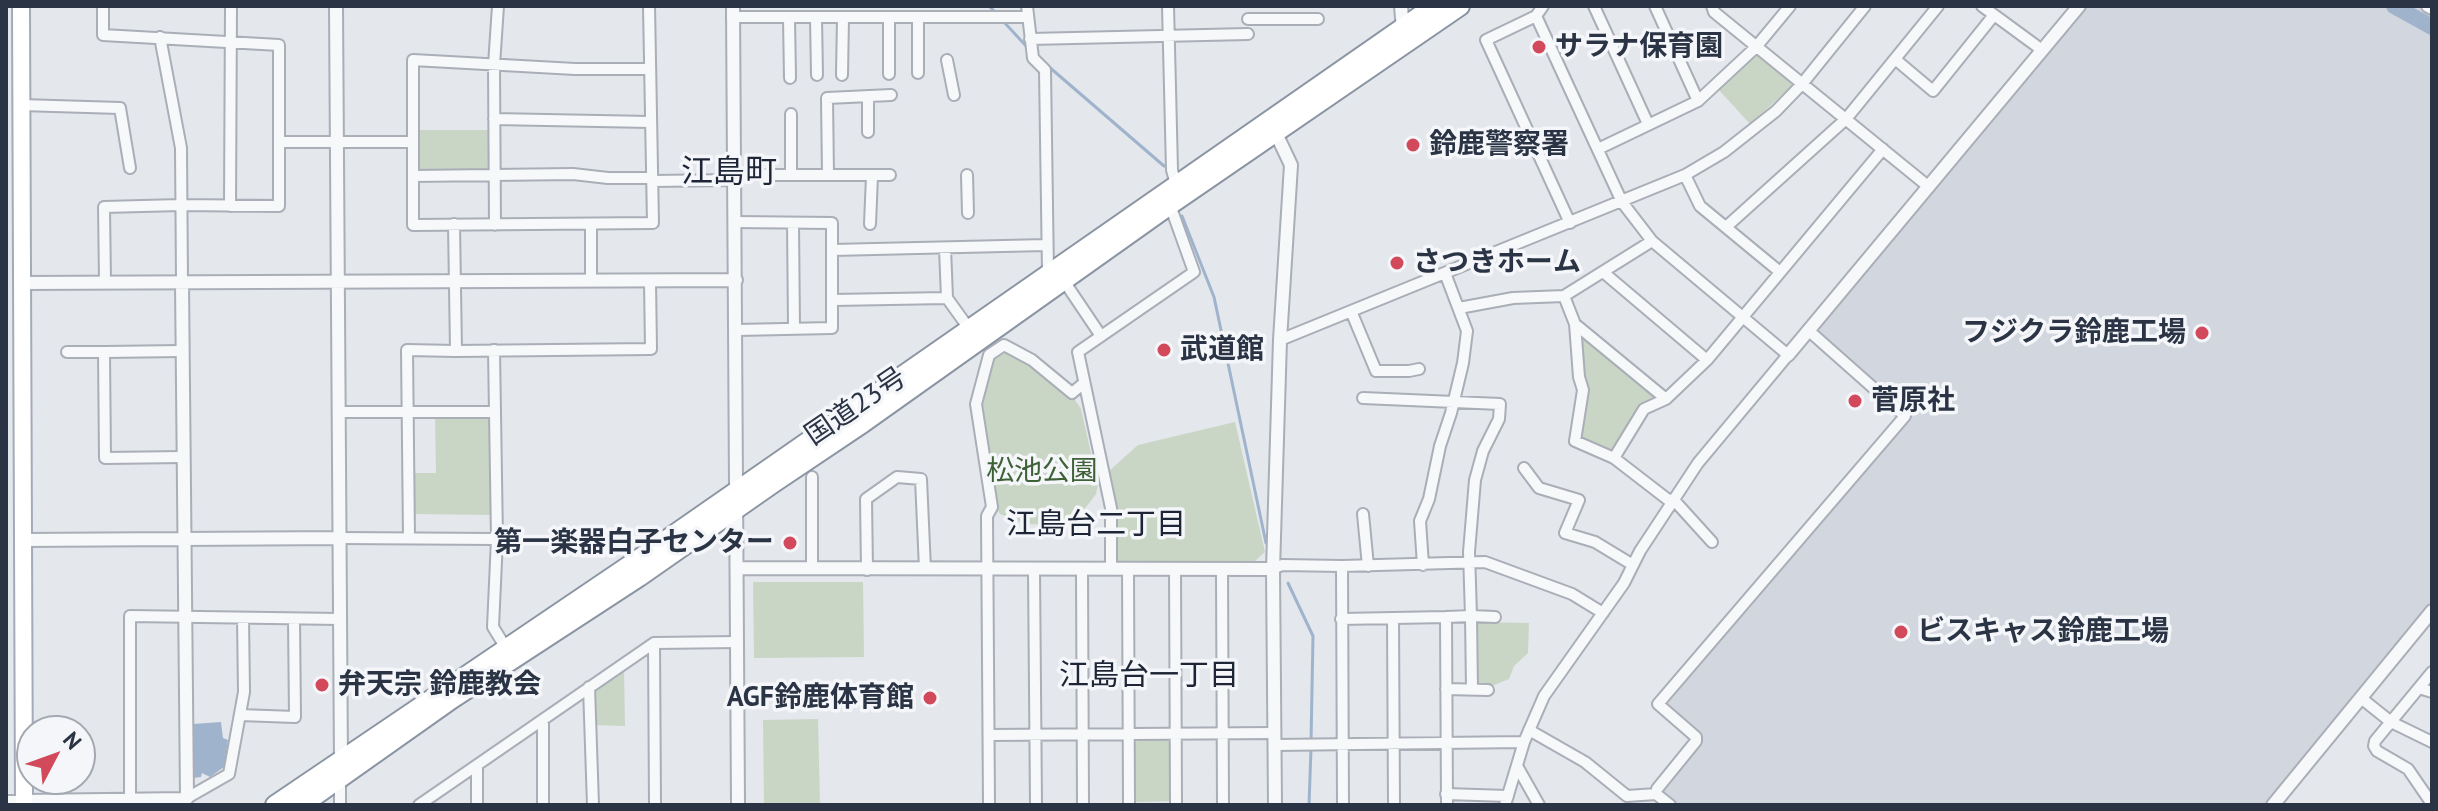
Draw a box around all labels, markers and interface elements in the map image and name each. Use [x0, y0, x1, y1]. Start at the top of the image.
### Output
place label: サラナ保育園 [1555, 30, 1723, 64]
marker: サラナ保育園 [1530, 38, 1548, 56]
place label: 鈴鹿警察署 [1429, 128, 1569, 162]
marker: 鈴鹿警察署 [1404, 136, 1422, 154]
district label: 江島町 [681, 154, 777, 192]
place label: さつきホーム [1413, 246, 1581, 280]
marker: さつきホーム [1388, 254, 1406, 272]
place label: フジクラ鈴鹿工場 [1962, 316, 2186, 350]
marker: フジクラ鈴鹿工場 [2193, 324, 2211, 342]
place label: 武道館 [1180, 333, 1264, 367]
marker: 武道館 [1155, 341, 1173, 359]
street label: 国道23号 [799, 361, 913, 453]
place label: 菅原社 [1871, 384, 1955, 418]
marker: 菅原社 [1846, 392, 1864, 410]
park label: 松池公園 [986, 455, 1098, 489]
district label: 江島台二丁目 [1006, 507, 1186, 543]
place label: 第一楽器白子センター [494, 526, 774, 560]
marker: 第一楽器白子センター [781, 534, 799, 552]
place label: ビスキャス鈴鹿工場 [1917, 615, 2169, 649]
marker: ビスキャス鈴鹿工場 [1892, 623, 1910, 641]
district label: 江島台一丁目 [1059, 658, 1239, 694]
place label: 弁天宗 鈴鹿教会 [338, 668, 541, 702]
marker: 弁天宗 鈴鹿教会 [313, 676, 331, 694]
place label: AGF鈴鹿体育館 [727, 681, 914, 715]
marker: AGF鈴鹿体育館 [921, 689, 939, 707]
north arrow [16, 715, 96, 795]
text: N [57, 726, 88, 755]

